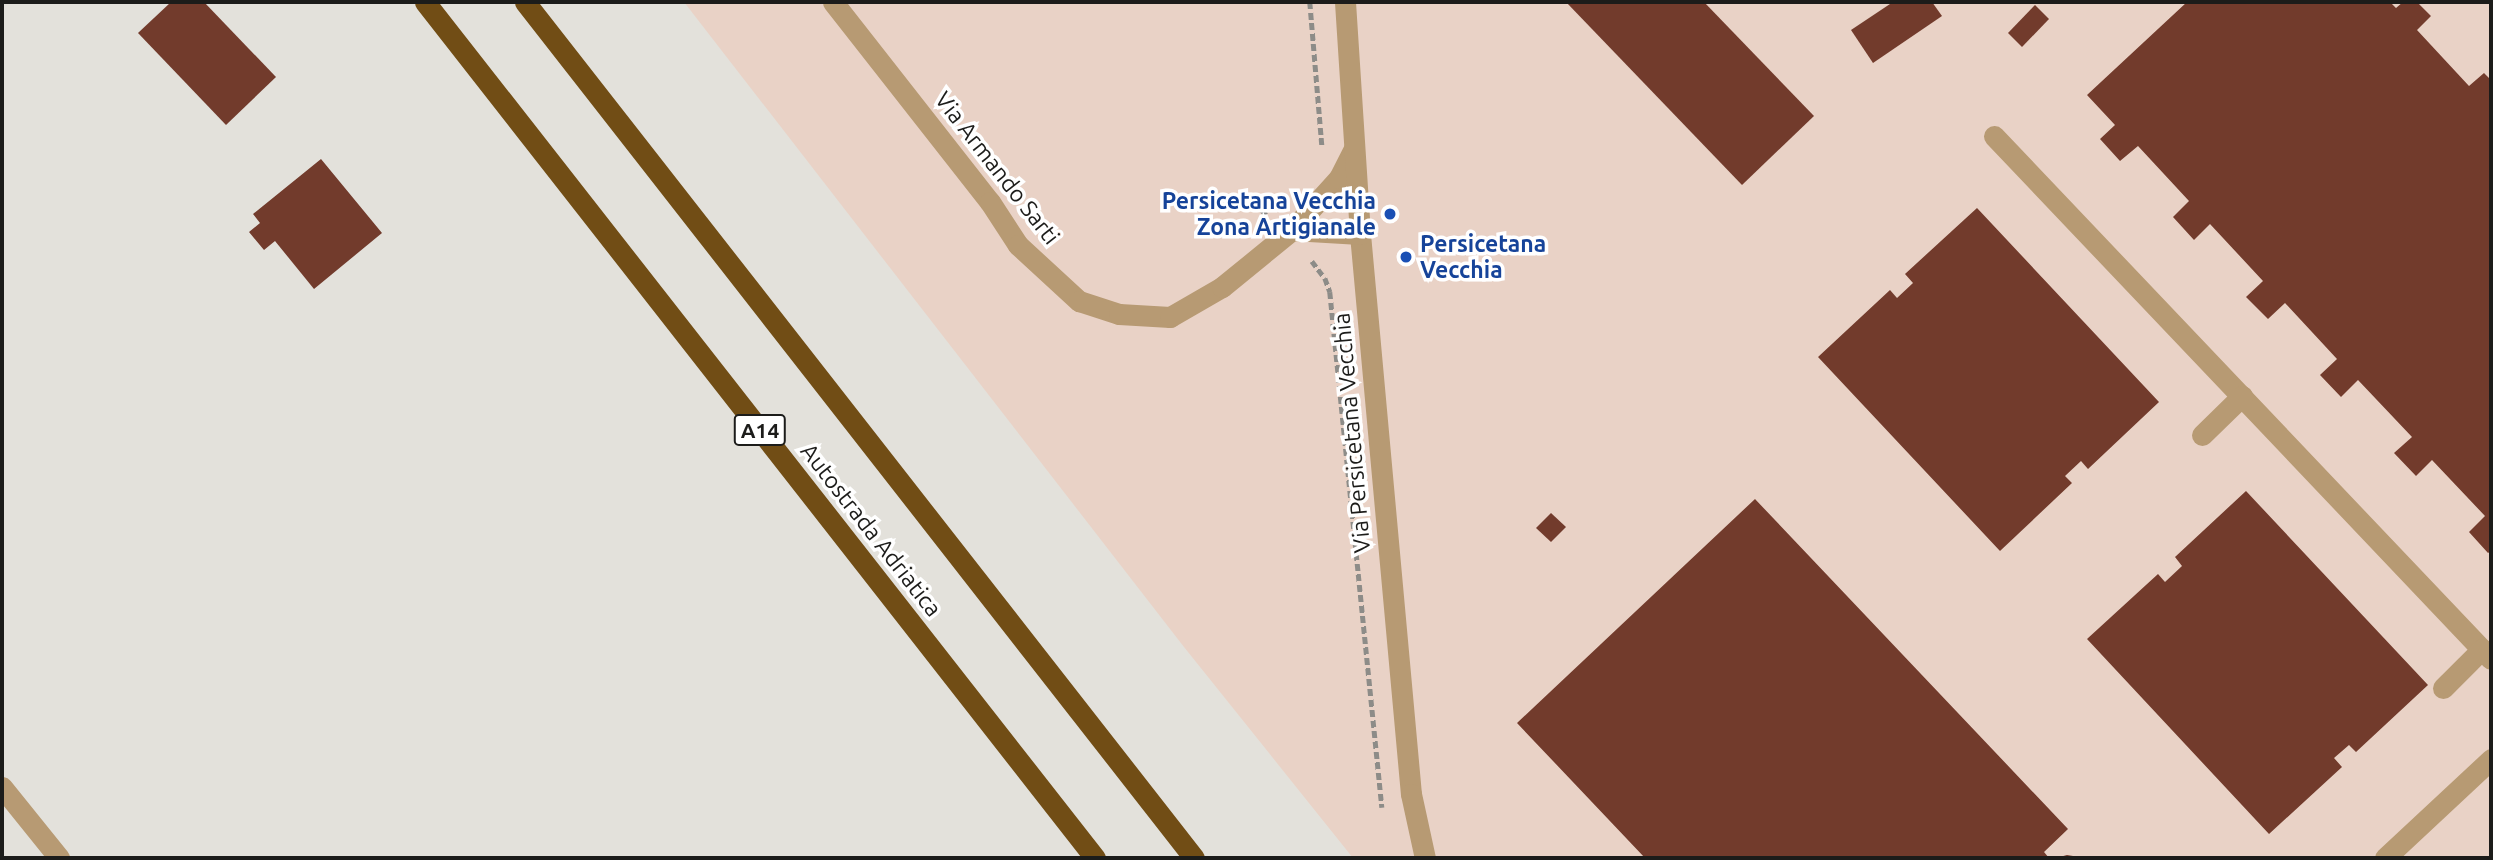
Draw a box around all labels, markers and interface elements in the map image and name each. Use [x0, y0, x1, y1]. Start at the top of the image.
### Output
street label: Via Armando Sarti [929, 86, 1065, 250]
place label: Persicetana Vecchia Zona Artigianale [1162, 187, 1376, 241]
marker: Persicetana Vecchia Zona Artigianale [1382, 206, 1398, 222]
place label: Persicetana Vecchia [1420, 230, 1546, 284]
marker: Persicetana Vecchia [1398, 249, 1414, 265]
street label: Via Persicetana Vecchia [1328, 312, 1376, 554]
road number: A14 [734, 412, 786, 448]
street label: Autostrada Adriatica [795, 438, 947, 622]

